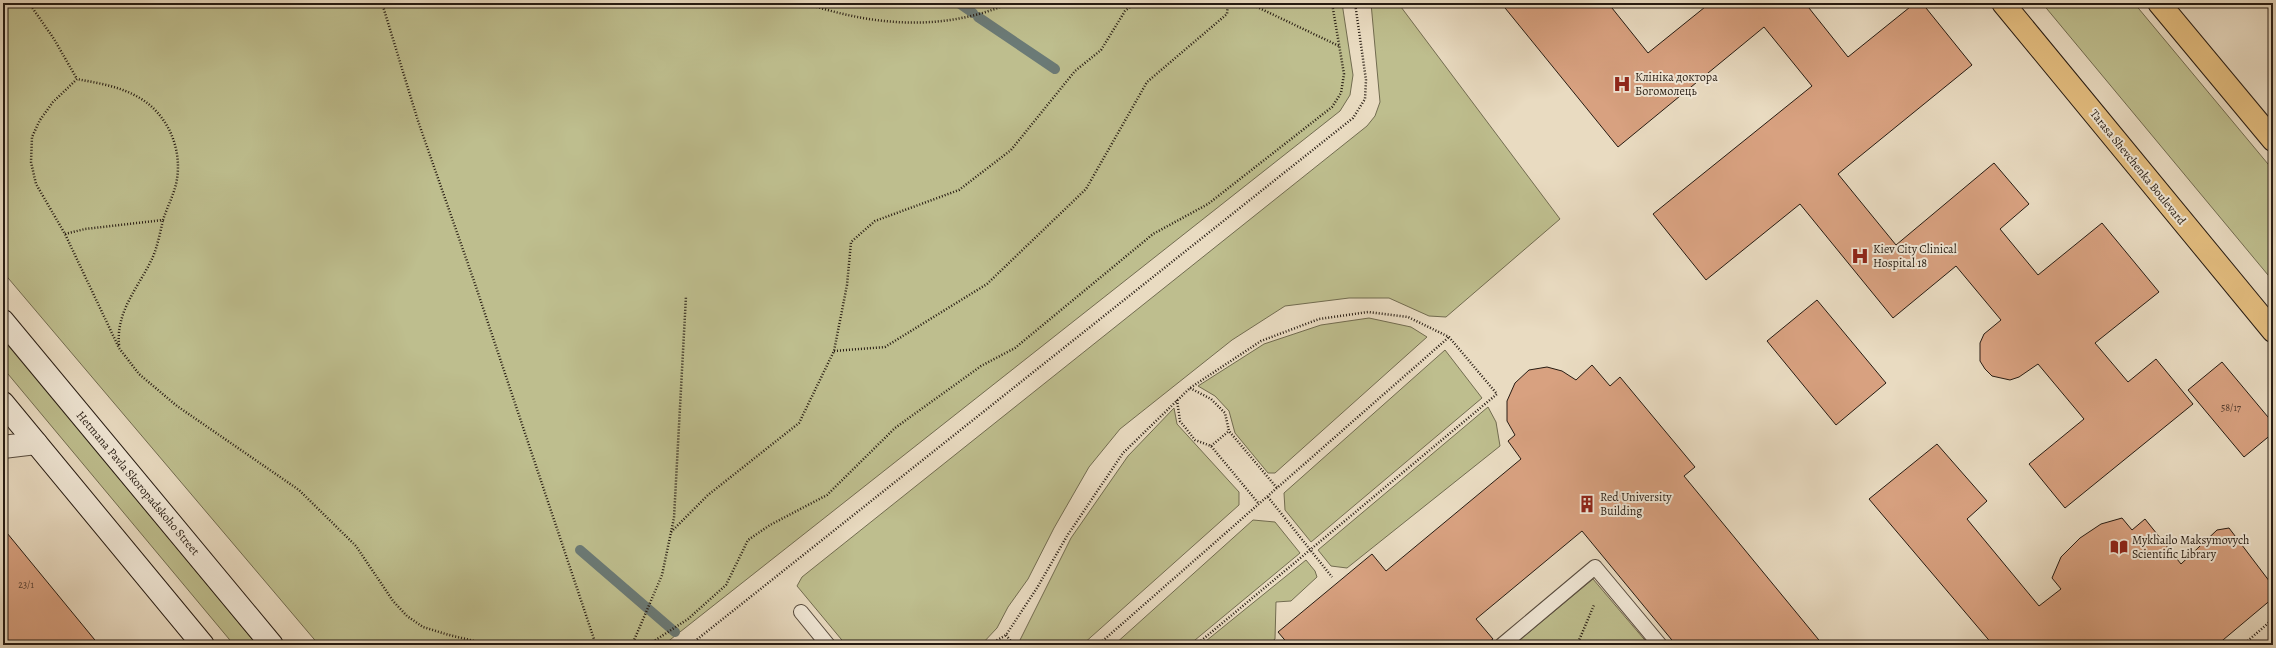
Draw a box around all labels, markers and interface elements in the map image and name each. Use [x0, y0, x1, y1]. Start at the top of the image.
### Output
place label: Клініка доктора Богомолець [1635, 69, 1718, 99]
hospital icon: Клініка доктора Богомолець [1612, 74, 1632, 94]
street label: Tarasa Shevchenka Boulevard [2086, 106, 2190, 228]
place label: Kiev City Clinical Hospital 18 [1873, 241, 1957, 271]
hospital icon: Kiev City Clinical Hospital 18 [1850, 246, 1870, 266]
house number: 58/17 [2221, 401, 2242, 414]
street label: Hetmana Pavla Skoropadskoho Street [73, 407, 203, 559]
place label: Red University Building [1600, 489, 1672, 519]
building icon: Red University Building [1577, 494, 1597, 514]
place label: Mykhailo Maksymovych Scientific Library [2132, 532, 2250, 562]
library icon: Mykhailo Maksymovych Scientific Library [2109, 537, 2129, 557]
house number: 23/1 [18, 578, 34, 591]

